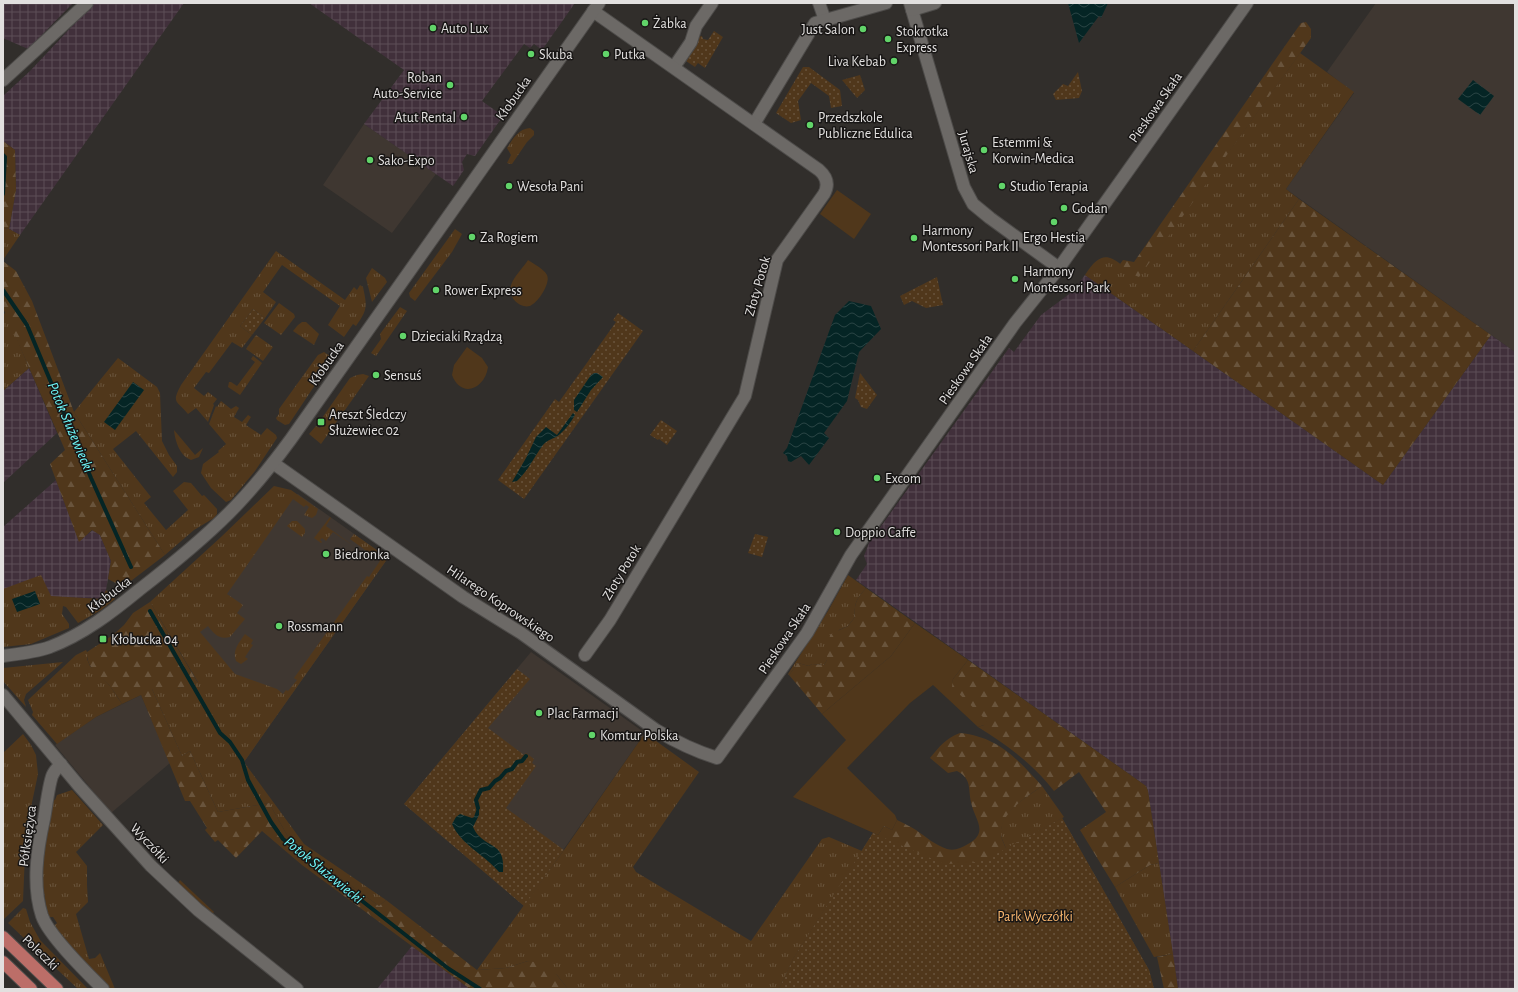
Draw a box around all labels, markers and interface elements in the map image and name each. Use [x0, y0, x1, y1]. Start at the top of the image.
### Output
place label: Żabka [653, 14, 687, 31]
marker: Żabka [640, 18, 650, 28]
place label: Auto Lux [441, 22, 488, 36]
marker: Auto Lux [428, 23, 438, 33]
place label: Just Salon [801, 23, 855, 37]
marker: Just Salon [858, 24, 868, 34]
place label: Stokrotka Express [896, 25, 949, 55]
marker: Stokrotka Express [883, 34, 893, 44]
place label: Skuba [539, 48, 573, 62]
place label: Putka [614, 48, 646, 62]
marker: Skuba [526, 49, 536, 59]
marker: Putka [601, 49, 611, 59]
place label: Liva Kebab [828, 55, 886, 69]
marker: Liva Kebab [889, 56, 899, 66]
street label: Pieskowa Skała [1126, 69, 1185, 145]
place label: Roban Auto-Service [373, 71, 442, 101]
street label: Kłobucka [494, 73, 534, 123]
marker: Roban Auto-Service [445, 80, 455, 90]
place label: Atut Rental [394, 111, 456, 125]
place label: Przedszkole Publiczne Edulica [818, 111, 913, 141]
marker: Atut Rental [459, 112, 469, 122]
marker: Przedszkole Publiczne Edulica [805, 120, 815, 130]
street label: Jurajska [955, 129, 981, 176]
place label: Estemmi & Korwin-Medica [992, 136, 1075, 166]
marker: Estemmi & Korwin-Medica [979, 145, 989, 155]
place label: Sako-Expo [378, 154, 435, 168]
marker: Sako-Expo [365, 155, 375, 165]
place label: Wesoła Pani [517, 180, 584, 194]
place label: Studio Terapia [1010, 180, 1089, 194]
marker: Wesoła Pani [504, 181, 514, 191]
marker: Studio Terapia [997, 181, 1007, 191]
place label: Godan [1072, 202, 1108, 216]
marker: Godan [1059, 203, 1069, 213]
marker: Ergo Hestia [1049, 217, 1059, 227]
place label: Harmony Montessori Park II [922, 224, 1019, 254]
place label: Za Rogiem [480, 231, 538, 245]
place label: Ergo Hestia [1023, 231, 1086, 245]
marker: Za Rogiem [467, 232, 477, 242]
marker: Harmony Montessori Park II [909, 233, 919, 243]
street label: Złoty Potok [743, 254, 773, 318]
place label: Harmony Montessori Park [1023, 265, 1111, 295]
marker: Harmony Montessori Park [1010, 274, 1020, 284]
place label: Rower Express [444, 284, 522, 298]
marker: Rower Express [431, 285, 441, 295]
place label: Dzieciaki Rządzą [411, 330, 503, 344]
marker: Dzieciaki Rządzą [398, 331, 408, 341]
street label: Pieskowa Skała [936, 331, 995, 407]
street label: Kłobucka [307, 338, 347, 388]
place label: Sensuś [384, 369, 422, 383]
marker: Sensuś [371, 370, 381, 380]
water label: Potok Służewiecki [45, 380, 96, 475]
place label: Areszt Śledczy Służewiec 02 [329, 405, 406, 438]
marker: Areszt Śledczy Służewiec 02 [316, 417, 326, 427]
place label: Excom [885, 472, 921, 486]
marker: Excom [872, 473, 882, 483]
place label: Doppio Caffe [845, 526, 916, 540]
marker: Doppio Caffe [832, 527, 842, 537]
street label: Złoty Potok [600, 542, 644, 603]
place label: Biedronka [334, 548, 390, 562]
marker: Biedronka [321, 549, 331, 559]
street label: Hilarego Koprowskiego [444, 563, 557, 645]
street label: Kłobucka [85, 574, 134, 616]
street label: Pieskowa Skała [756, 600, 814, 677]
place label: Rossmann [287, 620, 343, 634]
marker: Rossmann [274, 621, 284, 631]
place label: Kłobucka 04 [111, 633, 178, 647]
marker: Kłobucka 04 [98, 634, 108, 644]
place label: Plac Farmacji [547, 707, 619, 721]
marker: Plac Farmacji [534, 708, 544, 718]
place label: Komtur Polska [600, 729, 679, 743]
marker: Komtur Polska [587, 730, 597, 740]
street label: Półksiężyca [17, 804, 39, 868]
street label: Wyczółki [127, 821, 171, 866]
water label: Potok Służewiecki [281, 834, 366, 907]
park label: Park Wyczółki [997, 910, 1073, 924]
street label: Poleczki [19, 932, 61, 973]

